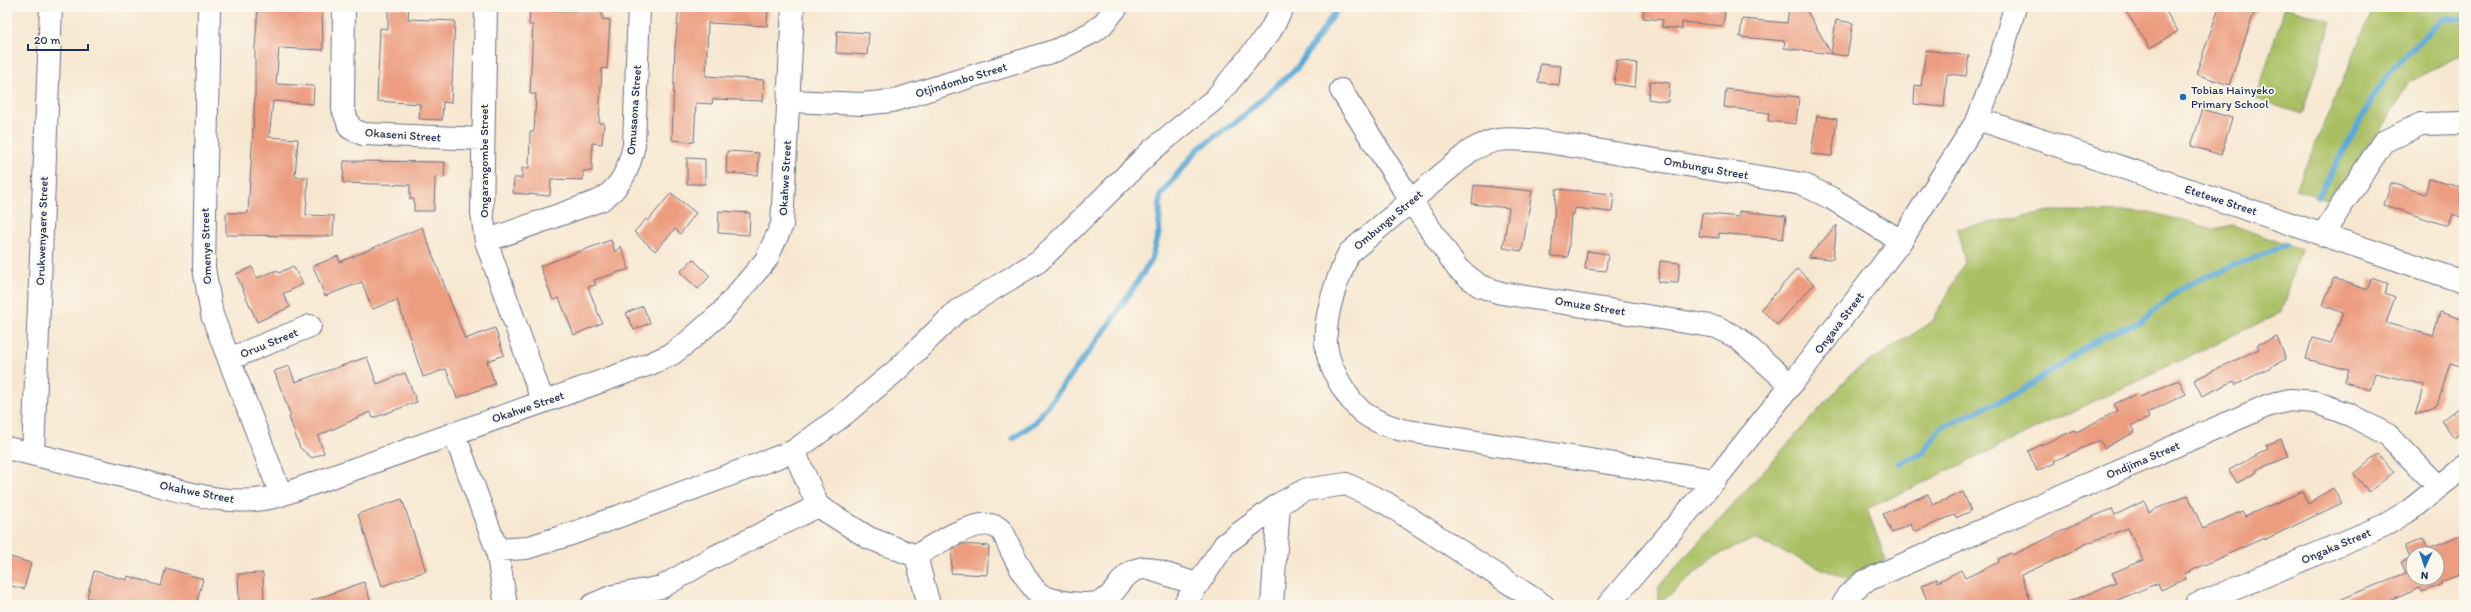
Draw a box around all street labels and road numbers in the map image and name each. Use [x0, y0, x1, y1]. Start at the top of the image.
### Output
street label: Otjindombo Street [913, 59, 1009, 101]
street label: Omusaona Street [624, 64, 644, 156]
street label: Ongarangombe Street [477, 103, 491, 218]
street label: Okaseni Street [364, 125, 442, 145]
street label: Okahwe Street [776, 139, 794, 216]
street label: Ombungu Street [1662, 154, 1750, 182]
street label: Orukwenyaere Street [33, 176, 51, 286]
street label: Etetewe Street [2183, 182, 2259, 218]
street label: Ombungu Street [1351, 187, 1426, 253]
street label: Omenye Street [198, 207, 214, 285]
street label: Ongava Street [1811, 289, 1867, 357]
street label: Omuze Street [1554, 294, 1627, 319]
street label: Oruu Street [238, 325, 301, 361]
street label: Okahwe Street [490, 388, 567, 426]
street label: Ondjima Street [2104, 438, 2182, 482]
street label: Okahwe Street [159, 478, 236, 506]
street label: Ongaka Street [2299, 525, 2373, 567]

